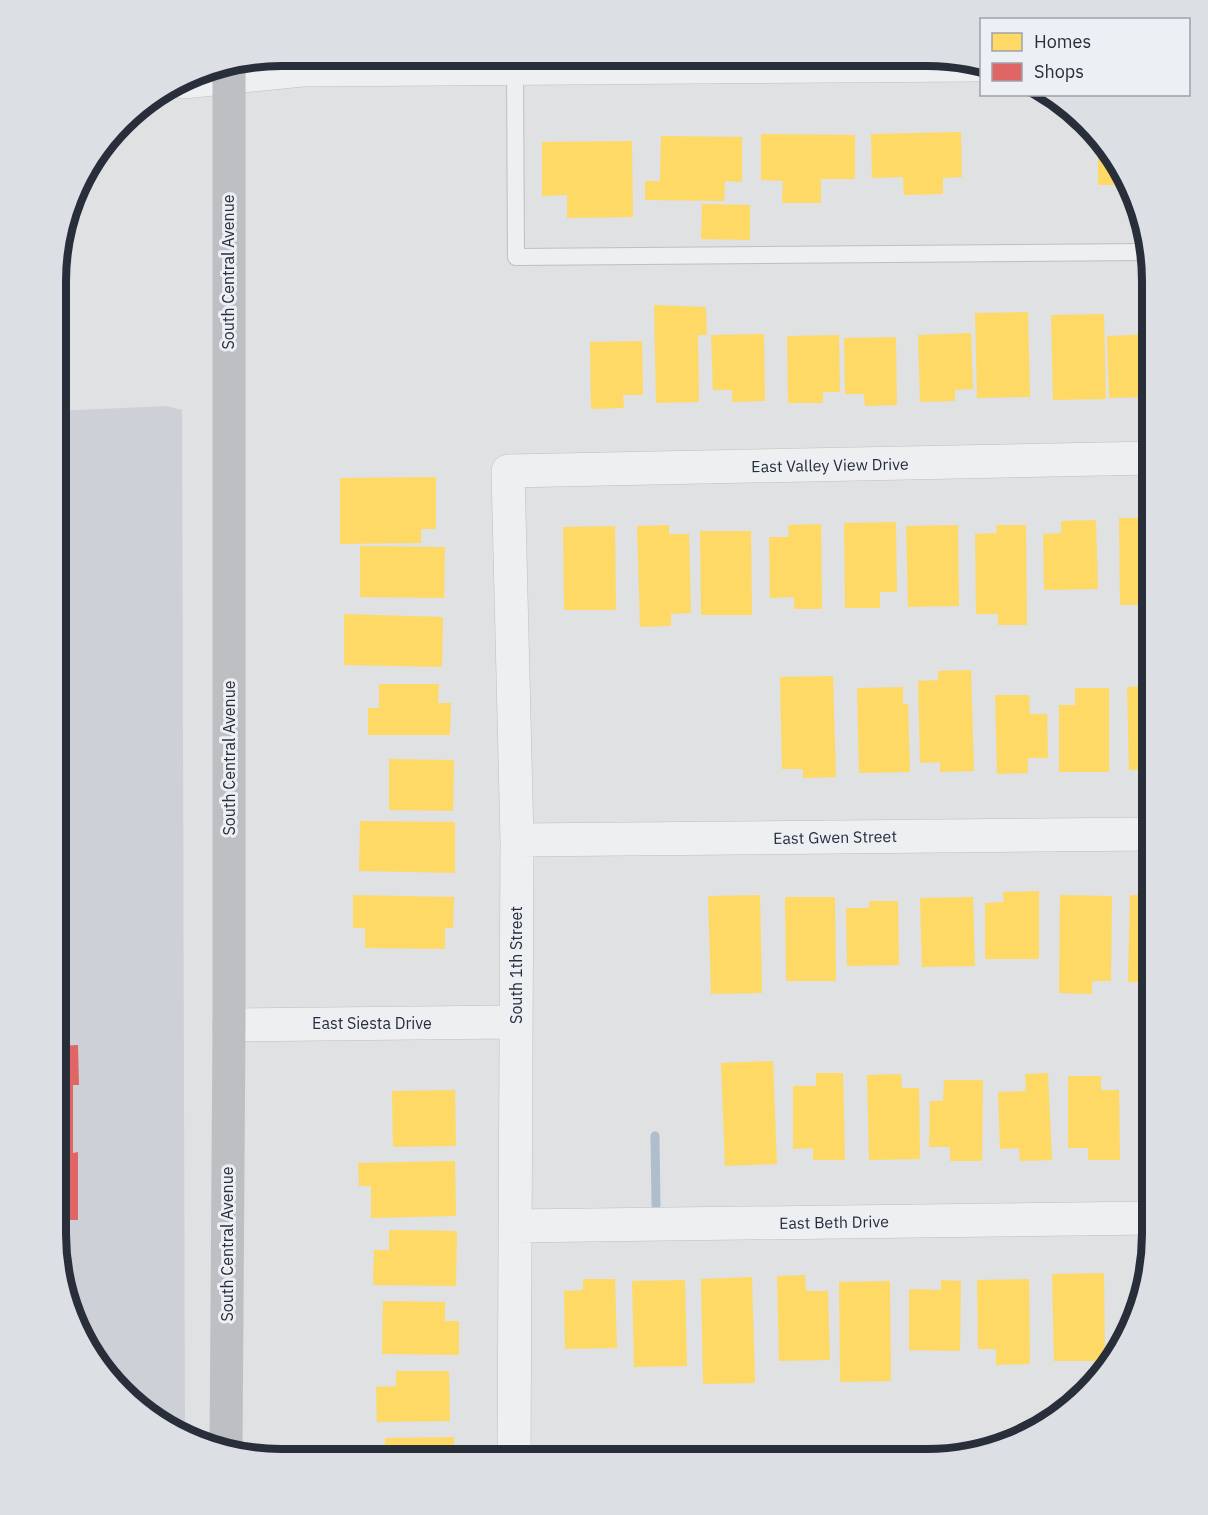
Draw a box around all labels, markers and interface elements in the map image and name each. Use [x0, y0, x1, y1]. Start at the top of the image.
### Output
legend [980, 18, 1190, 96]
text: Homes [1034, 30, 1091, 53]
text: Shops [1034, 60, 1084, 83]
street label: South Central Avenue [218, 194, 238, 350]
street label: East Valley View Drive [751, 454, 909, 476]
street label: South Central Avenue [219, 680, 239, 836]
street label: East Gwen Street [773, 826, 897, 848]
street label: South 1th Street [506, 906, 526, 1024]
street label: East Siesta Drive [312, 1013, 432, 1033]
street label: South Central Avenue [217, 1166, 237, 1322]
street label: East Beth Drive [779, 1211, 889, 1233]

